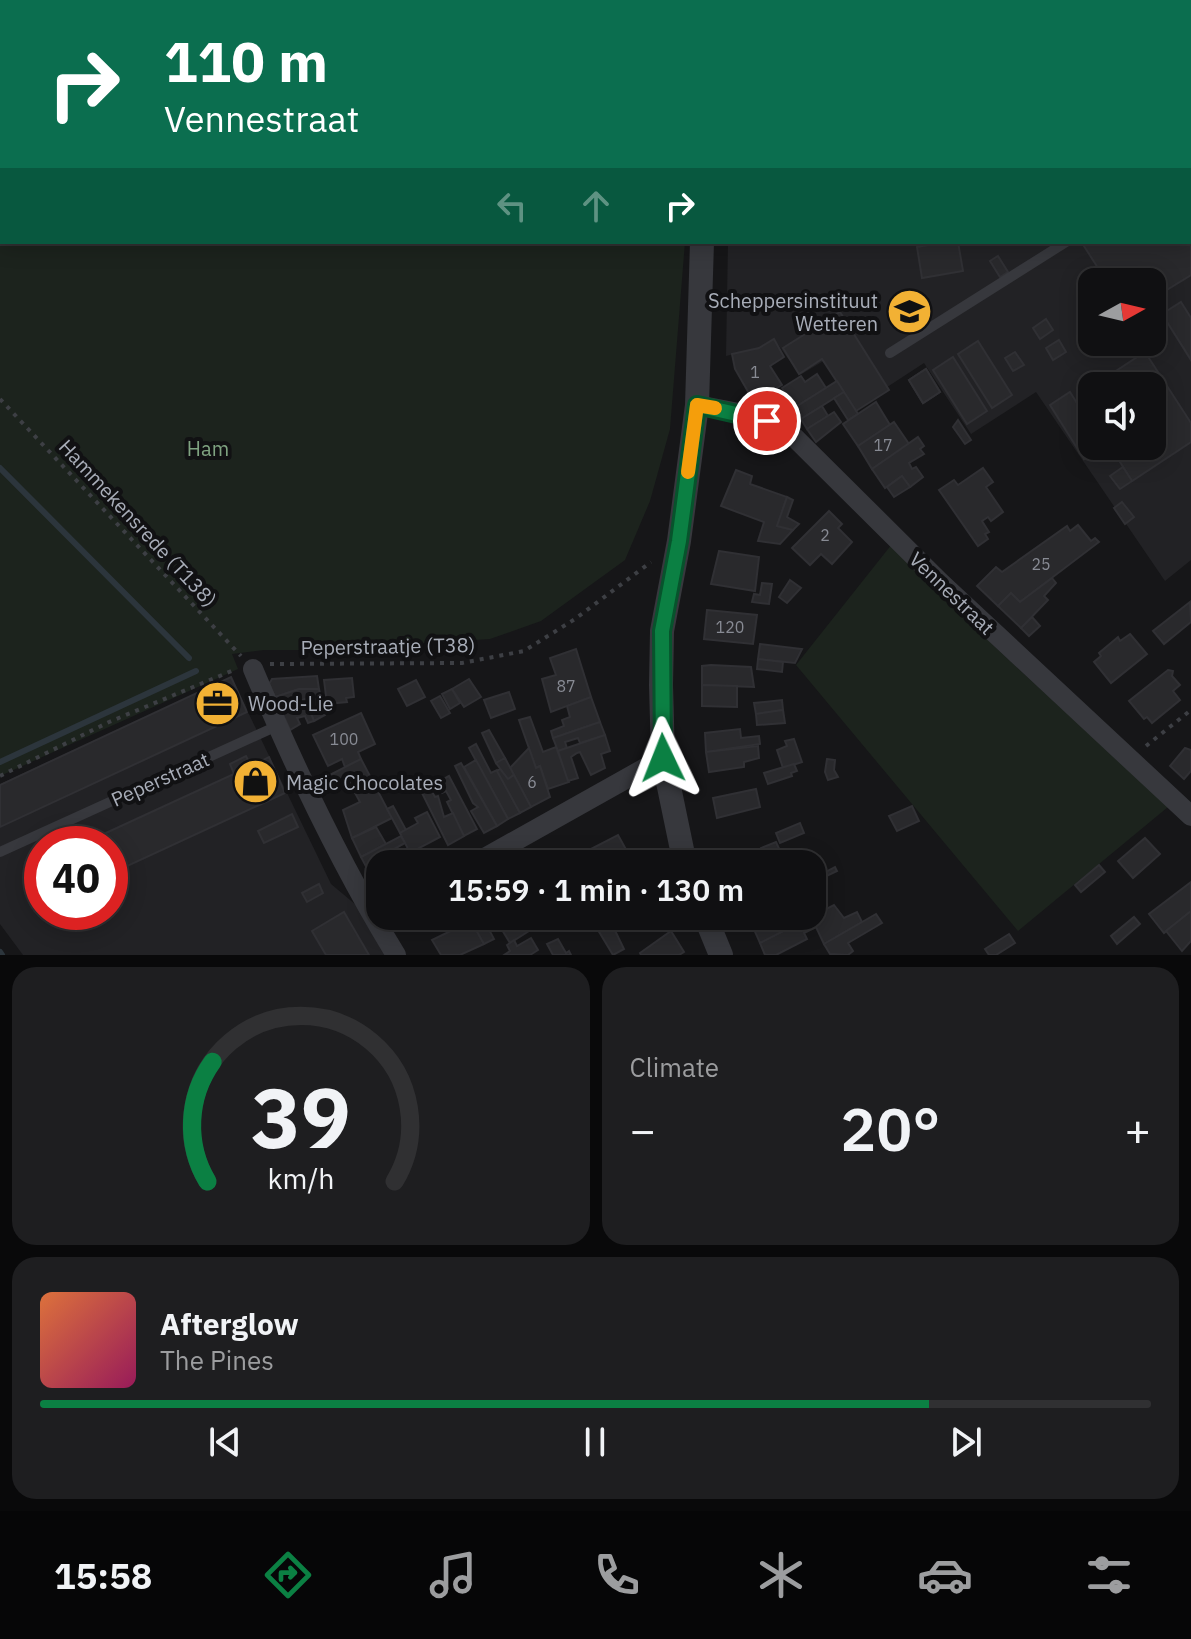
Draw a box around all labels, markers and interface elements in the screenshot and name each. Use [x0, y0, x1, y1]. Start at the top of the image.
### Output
text: 110 m [164, 25, 328, 97]
icon: right [32, 32, 136, 136]
text: Vennestraat [164, 95, 359, 142]
icon: left [490, 184, 534, 228]
icon: ahead [574, 184, 618, 228]
icon: right [658, 184, 702, 228]
north arrow [1078, 268, 1166, 356]
map controls [1078, 268, 1166, 460]
place label: Scheppersinstituut Wetteren [708, 287, 878, 337]
school or university icon: Scheppersinstituut Wetteren [885, 287, 933, 335]
house number: 1 [750, 362, 760, 382]
button: sound [1078, 372, 1166, 460]
pin [733, 387, 801, 455]
icon: arrive [745, 399, 789, 443]
street label: Hammekensrede (T138) [53, 433, 223, 613]
park label: Ham [187, 435, 229, 462]
house number: 17 [873, 435, 893, 455]
house number: 2 [820, 525, 830, 545]
street label: Vennestraat [904, 546, 1000, 640]
house number: 25 [1031, 554, 1051, 574]
house number: 120 [716, 617, 744, 637]
street label: Peperstraatje (T38) [300, 631, 476, 661]
house number: 87 [556, 676, 576, 696]
office icon: Wood-Lie [193, 679, 241, 727]
place label: Wood-Lie [248, 690, 334, 717]
position arrow [621, 716, 705, 800]
house number: 100 [330, 729, 358, 749]
street label: Peperstraat [107, 745, 213, 813]
shop icon: Magic Chocolates [231, 758, 279, 806]
place label: Magic Chocolates [286, 769, 443, 796]
house number: 6 [527, 772, 537, 792]
speed limit sign: 40 [24, 826, 128, 930]
text: 15:59 · 1 min · 130 m [448, 870, 744, 909]
text: Climate [630, 1050, 719, 1084]
text: 39 [251, 1063, 351, 1171]
text: 20° [840, 1089, 940, 1168]
text: − [630, 1101, 656, 1158]
text: + [1125, 1101, 1151, 1158]
text: km/h [267, 1160, 334, 1197]
text: Afterglow [160, 1304, 299, 1343]
text: The Pines [160, 1343, 274, 1377]
icon: previous [203, 1420, 247, 1464]
icon: pause [573, 1420, 617, 1464]
icon: next [944, 1420, 988, 1464]
icon: directions [260, 1547, 316, 1603]
icon: music [425, 1547, 481, 1603]
icon: phone [589, 1547, 645, 1603]
icon: climate [753, 1547, 809, 1603]
icon: car [917, 1547, 973, 1603]
icon: filters [1081, 1547, 1137, 1603]
text: 15:58 [54, 1552, 152, 1599]

